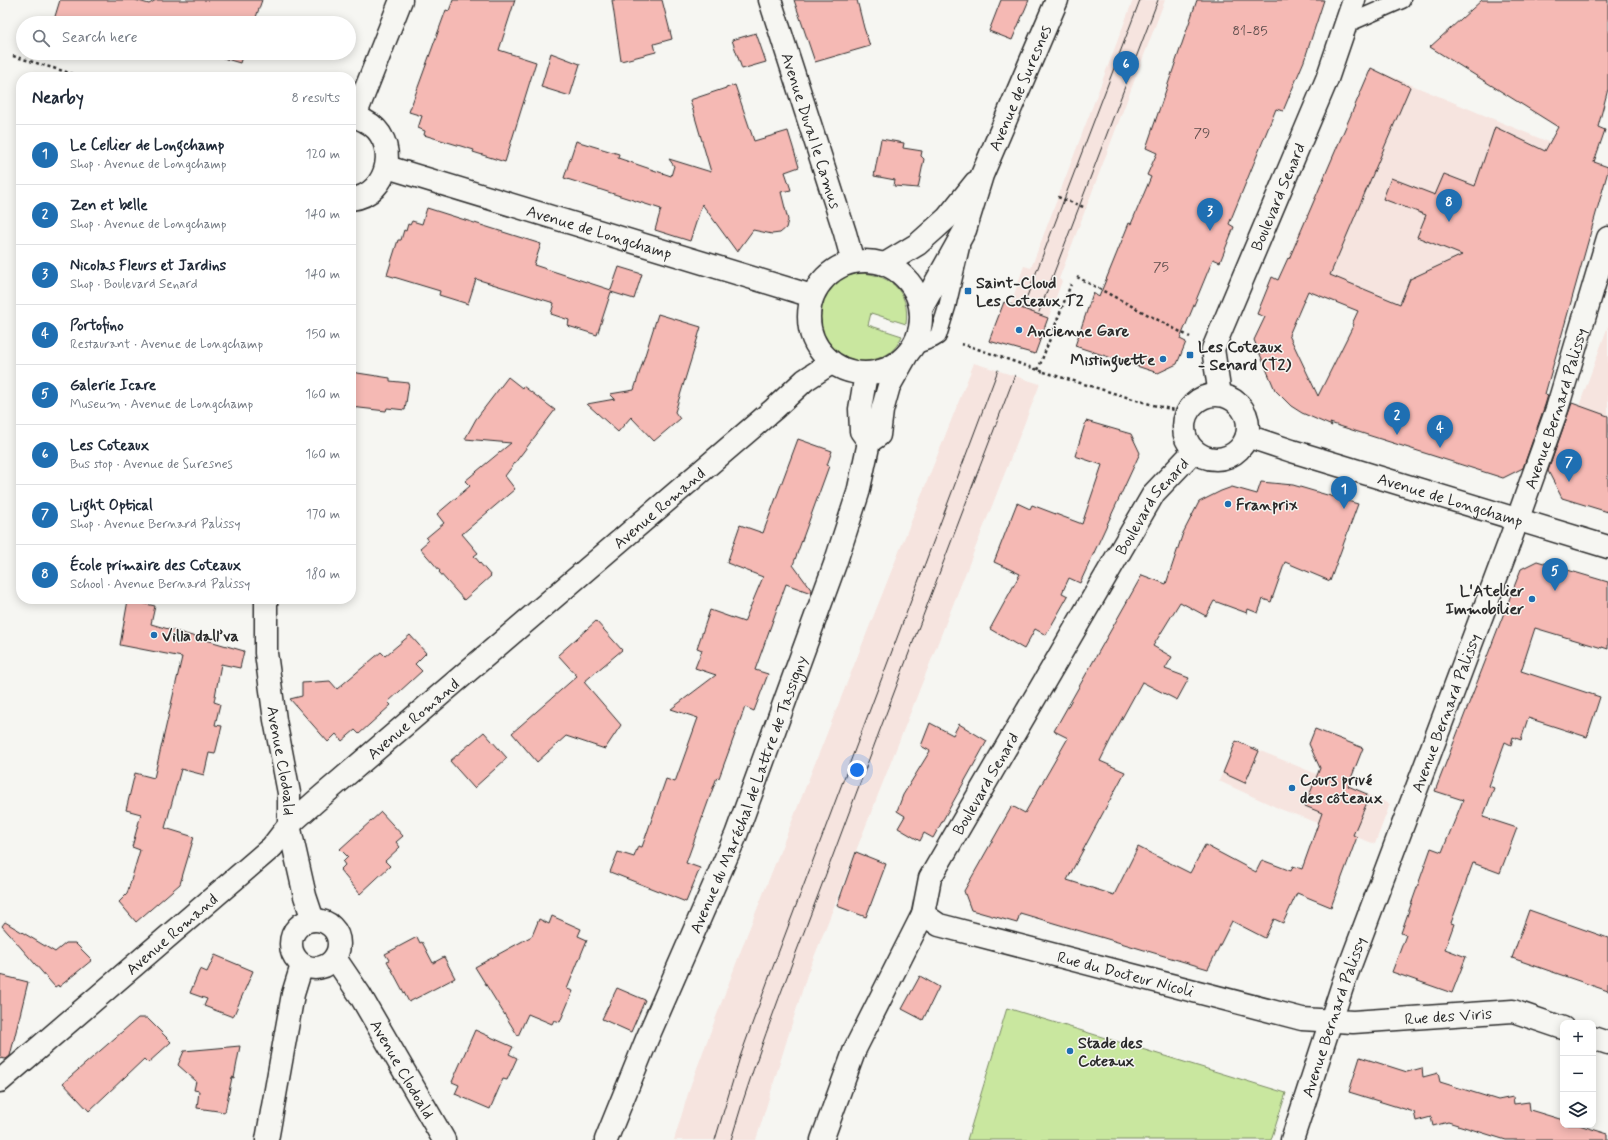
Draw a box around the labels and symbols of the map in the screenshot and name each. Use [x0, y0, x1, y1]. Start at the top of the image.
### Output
street label: Avenue de Suresnes [985, 22, 1057, 154]
house number: 81-85 [1232, 22, 1268, 40]
street label: Avenue Duval le Camus [776, 50, 846, 212]
pin: 6 [1113, 51, 1139, 84]
house number: 79 [1194, 124, 1210, 142]
street label: Boulevard Senard [1247, 140, 1311, 254]
pin: 8 [1436, 189, 1462, 222]
pin: 3 [1197, 198, 1223, 231]
street label: Avenue de Longchamp [524, 201, 674, 265]
house number: 75 [1153, 258, 1169, 276]
place label: Saint-Cloud Les Coteaux T2 [976, 273, 1084, 312]
marker: Saint-Cloud Les Coteaux T2 [963, 286, 973, 296]
place label: Ancienne Gare [1027, 321, 1129, 342]
marker: Ancienne Gare [1014, 325, 1024, 335]
street label: Avenue Bernard Palissy [1520, 325, 1593, 492]
place label: Les Coteaux - Senard (T2) [1198, 337, 1291, 376]
place label: Mistinguette [1070, 350, 1155, 373]
marker: Les Coteaux - Senard (T2) [1185, 350, 1195, 360]
marker: Mistinguette [1158, 354, 1168, 364]
pin: 2 [1384, 402, 1410, 435]
pin: 4 [1427, 415, 1453, 448]
pin: 7 [1556, 449, 1582, 482]
street label: Boulevard Senard [1111, 454, 1194, 559]
street label: Avenue Romand [609, 463, 710, 554]
street label: Avenue de Longchamp [1375, 469, 1525, 533]
pin: 1 [1331, 476, 1357, 509]
place label: Franprix [1236, 495, 1298, 516]
marker: Franprix [1223, 499, 1233, 509]
pin: 5 [1542, 558, 1568, 591]
place label: L'Atelier Immobilier [1446, 581, 1524, 620]
marker: L'Atelier Immobilier [1527, 594, 1537, 604]
place label: Villa dall’va [162, 626, 239, 647]
marker: Villa dall’va [149, 630, 159, 640]
street label: Avenue Bernard Palissy [1407, 631, 1486, 796]
street label: Avenue du Maréchal de Lattre de Tassigny [685, 653, 813, 937]
street label: Avenue Romand [363, 674, 464, 765]
street label: Avenue Clodoald [261, 705, 298, 816]
street label: Boulevard Senard [948, 729, 1024, 839]
your location [847, 760, 867, 780]
place label: Cours privé des côteaux [1300, 770, 1383, 809]
marker: Cours privé des côteaux [1287, 783, 1297, 793]
street label: Avenue Romand [122, 889, 223, 980]
street label: Avenue Bernard Palissy [1298, 934, 1372, 1100]
street label: Rue du Docteur Nicoli [1055, 947, 1195, 1002]
street label: Rue des Viris [1404, 1003, 1493, 1030]
street label: Avenue Clodoald [365, 1016, 438, 1123]
place label: Stade des Coteaux [1078, 1033, 1143, 1072]
marker: Stade des Coteaux [1065, 1046, 1075, 1056]

